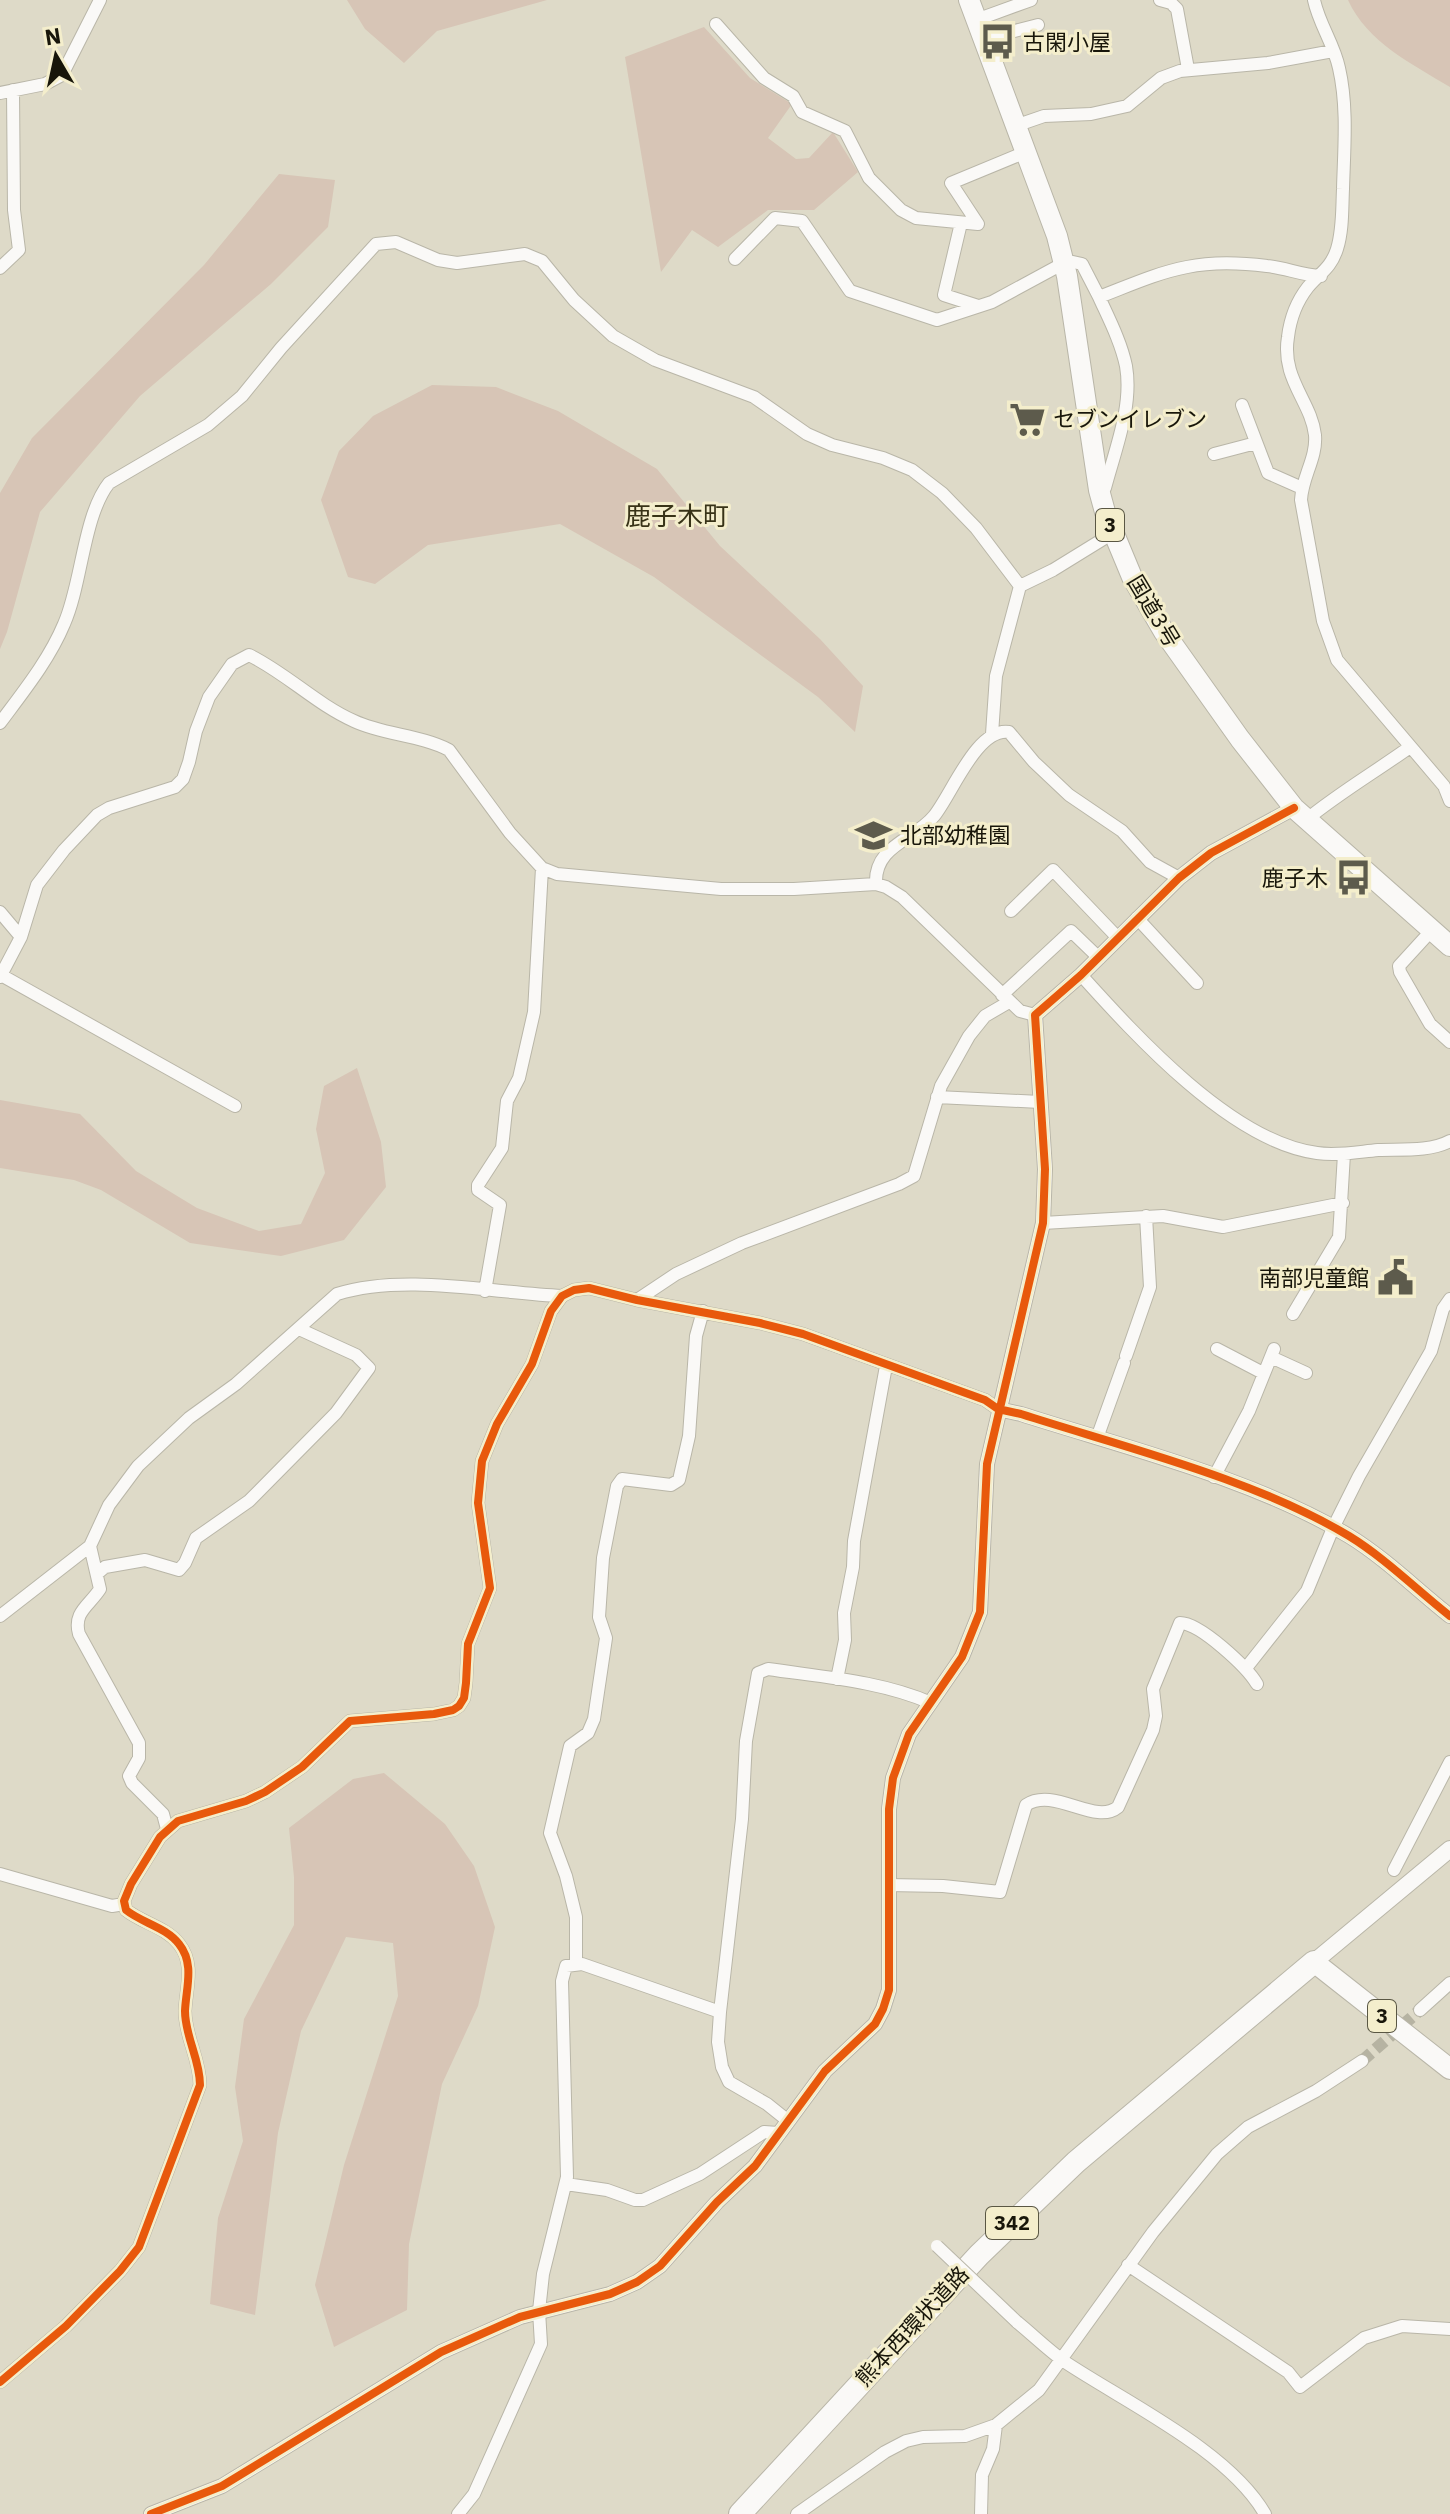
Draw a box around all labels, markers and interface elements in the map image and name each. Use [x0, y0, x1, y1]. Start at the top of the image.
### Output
north arrow [16, 16, 96, 96]
text: N [43, 20, 63, 51]
bus stop icon: 古閑小屋 [978, 23, 1016, 61]
place label: 古閑小屋 [1023, 27, 1111, 56]
supermarket icon: セブンイレブン [1008, 400, 1046, 438]
place label: セブンイレブン [1053, 404, 1207, 433]
district label: 鹿子木町 [625, 498, 729, 532]
road number: 3 [1096, 509, 1124, 541]
street label: 国道3号 [1122, 569, 1187, 652]
school or university icon: 北部幼稚園 [855, 816, 893, 854]
place label: 北部幼稚園 [900, 820, 1010, 849]
bus stop icon: 鹿子木 [1335, 859, 1373, 897]
place label: 鹿子木 [1262, 863, 1328, 892]
public building icon: 南部児童館 [1376, 1259, 1414, 1297]
place label: 南部児童館 [1259, 1263, 1369, 1292]
road number: 3 [1368, 2000, 1396, 2032]
road number: 342 [986, 2207, 1038, 2239]
street label: 熊本西環状道路 [849, 2259, 975, 2392]

